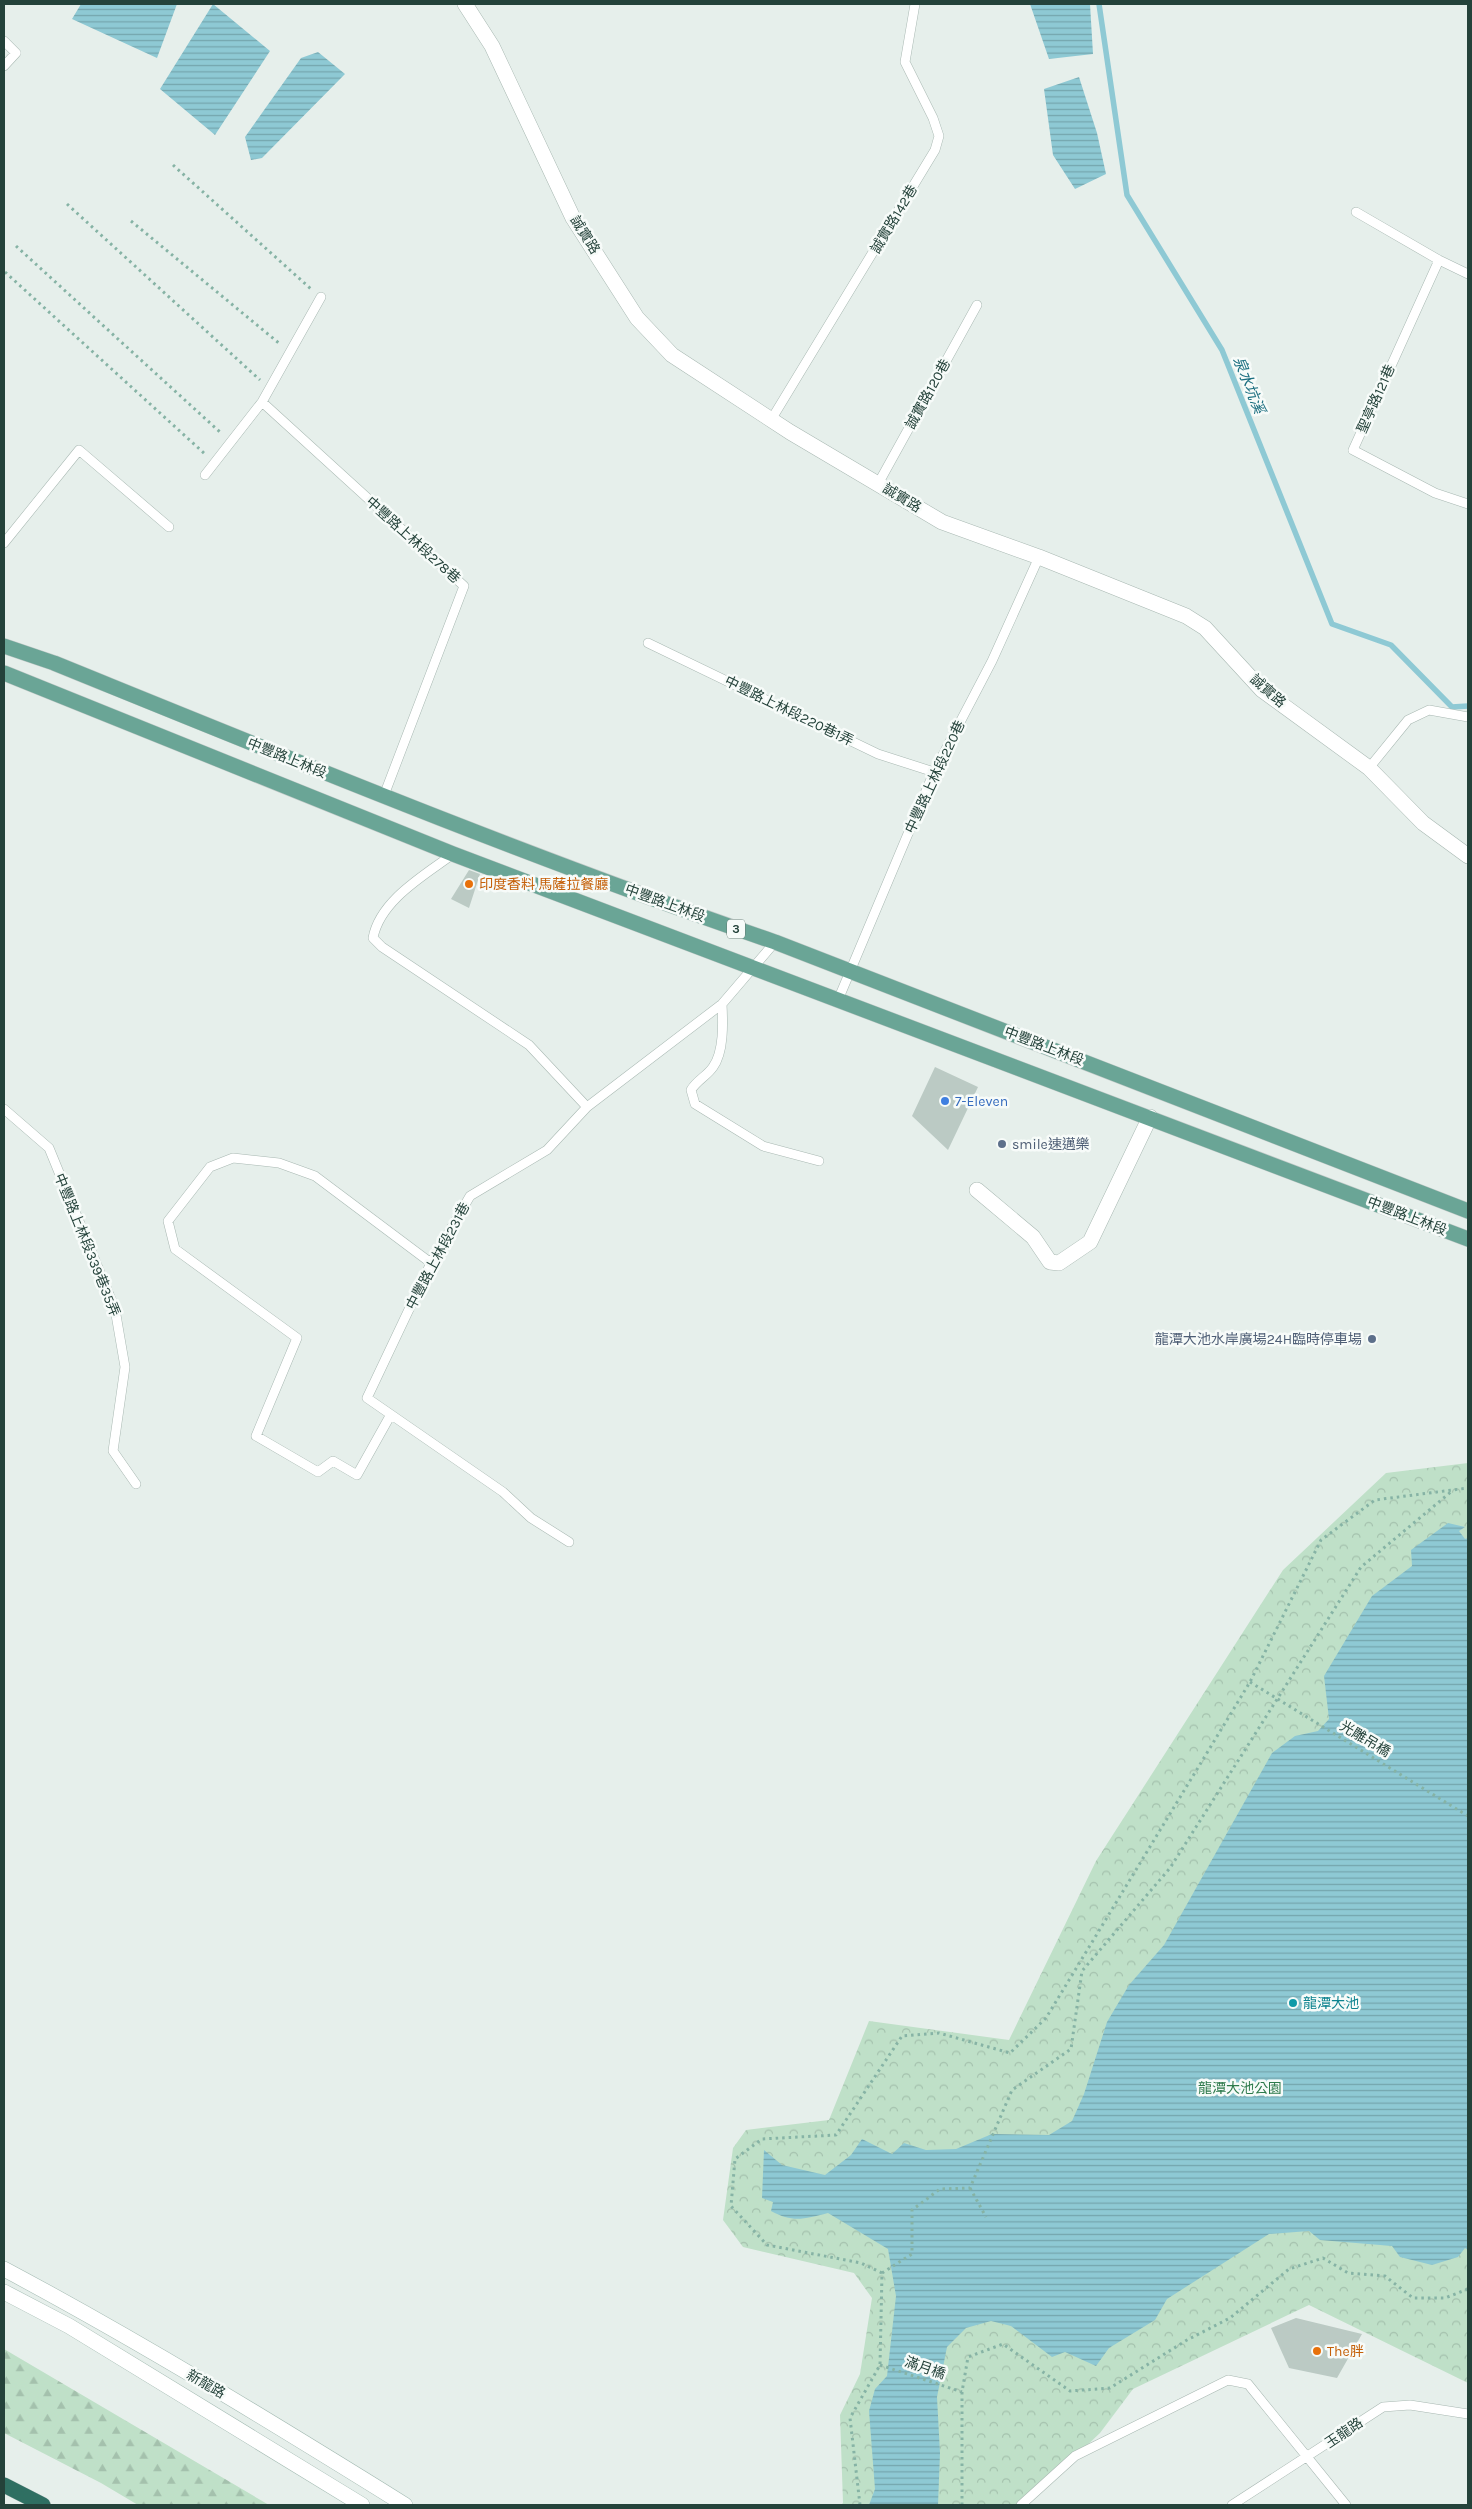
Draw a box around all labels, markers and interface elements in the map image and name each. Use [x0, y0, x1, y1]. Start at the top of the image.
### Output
street label: 誠實路142巷 [867, 182, 921, 256]
street label: 誠實路 [567, 213, 603, 257]
water label: 泉水坑溪 [1229, 354, 1269, 418]
street label: 誠實路120巷 [902, 356, 954, 432]
street label: 聖亭路121巷 [1353, 362, 1399, 436]
street label: 誠實路 [880, 480, 924, 516]
street label: 中豐路上林段278巷 [362, 493, 464, 587]
street label: 誠實路 [1247, 671, 1289, 711]
street label: 中豐路上林段220巷1弄 [722, 672, 856, 750]
street label: 中豐路上林段220巷 [901, 718, 969, 836]
street label: 中豐路上林段 [245, 734, 329, 782]
place label: 印度香料 馬薩拉餐廳 [479, 876, 608, 893]
marker: 印度香料 馬薩拉餐廳 [463, 878, 475, 890]
street label: 中豐路上林段 [623, 881, 707, 925]
road number: 3 [727, 920, 745, 939]
street label: 中豐路上林段 [1002, 1023, 1086, 1069]
place label: 7-Eleven [955, 1093, 1008, 1110]
marker: 7-Eleven [939, 1095, 951, 1107]
place label: smile速邁樂 [1012, 1136, 1090, 1153]
marker: smile速邁樂 [996, 1138, 1008, 1150]
street label: 中豐路上林段339巷35弄 [50, 1171, 124, 1319]
street label: 中豐路上林段 [1365, 1193, 1449, 1239]
street label: 中豐路上林段231巷 [403, 1199, 473, 1313]
place label: 龍潭大池水岸廣場24H臨時停車場 [1155, 1331, 1362, 1348]
marker: 龍潭大池水岸廣場24H臨時停車場 [1366, 1333, 1378, 1345]
street label: 光雕吊橋 [1337, 1717, 1393, 1761]
place label: 龍潭大池 [1303, 1995, 1359, 2012]
marker: 龍潭大池 [1287, 1997, 1299, 2009]
park label: 龍潭大池公園 [1198, 2080, 1282, 2097]
place label: The胖 [1327, 2343, 1364, 2360]
marker: The胖 [1311, 2345, 1323, 2357]
street label: 滿月橋 [902, 2353, 948, 2383]
street label: 新龍路 [184, 2366, 228, 2402]
street label: 玉龍路 [1322, 2414, 1366, 2452]

